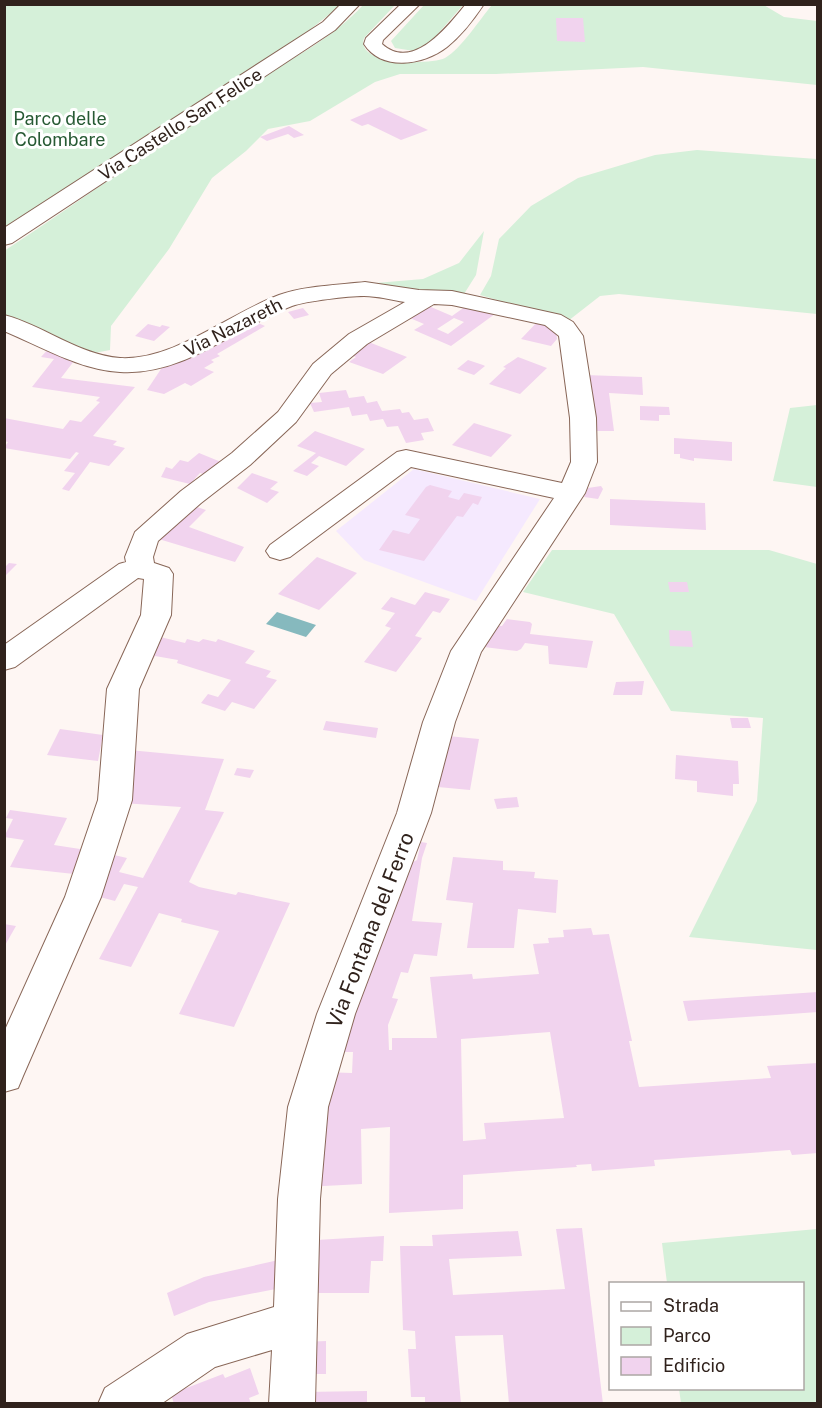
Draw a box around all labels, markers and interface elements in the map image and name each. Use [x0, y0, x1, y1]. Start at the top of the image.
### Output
street label: Via Castello San Felice [94, 63, 266, 185]
park label: Parco delle Colombare [13, 108, 107, 150]
street label: Via Nazareth [181, 293, 285, 361]
street label: Via Fontana del Ferro [321, 828, 419, 1032]
legend [609, 1282, 804, 1390]
text: Strada [663, 1295, 719, 1316]
text: Parco [663, 1325, 711, 1346]
text: Edificio [663, 1355, 725, 1376]

